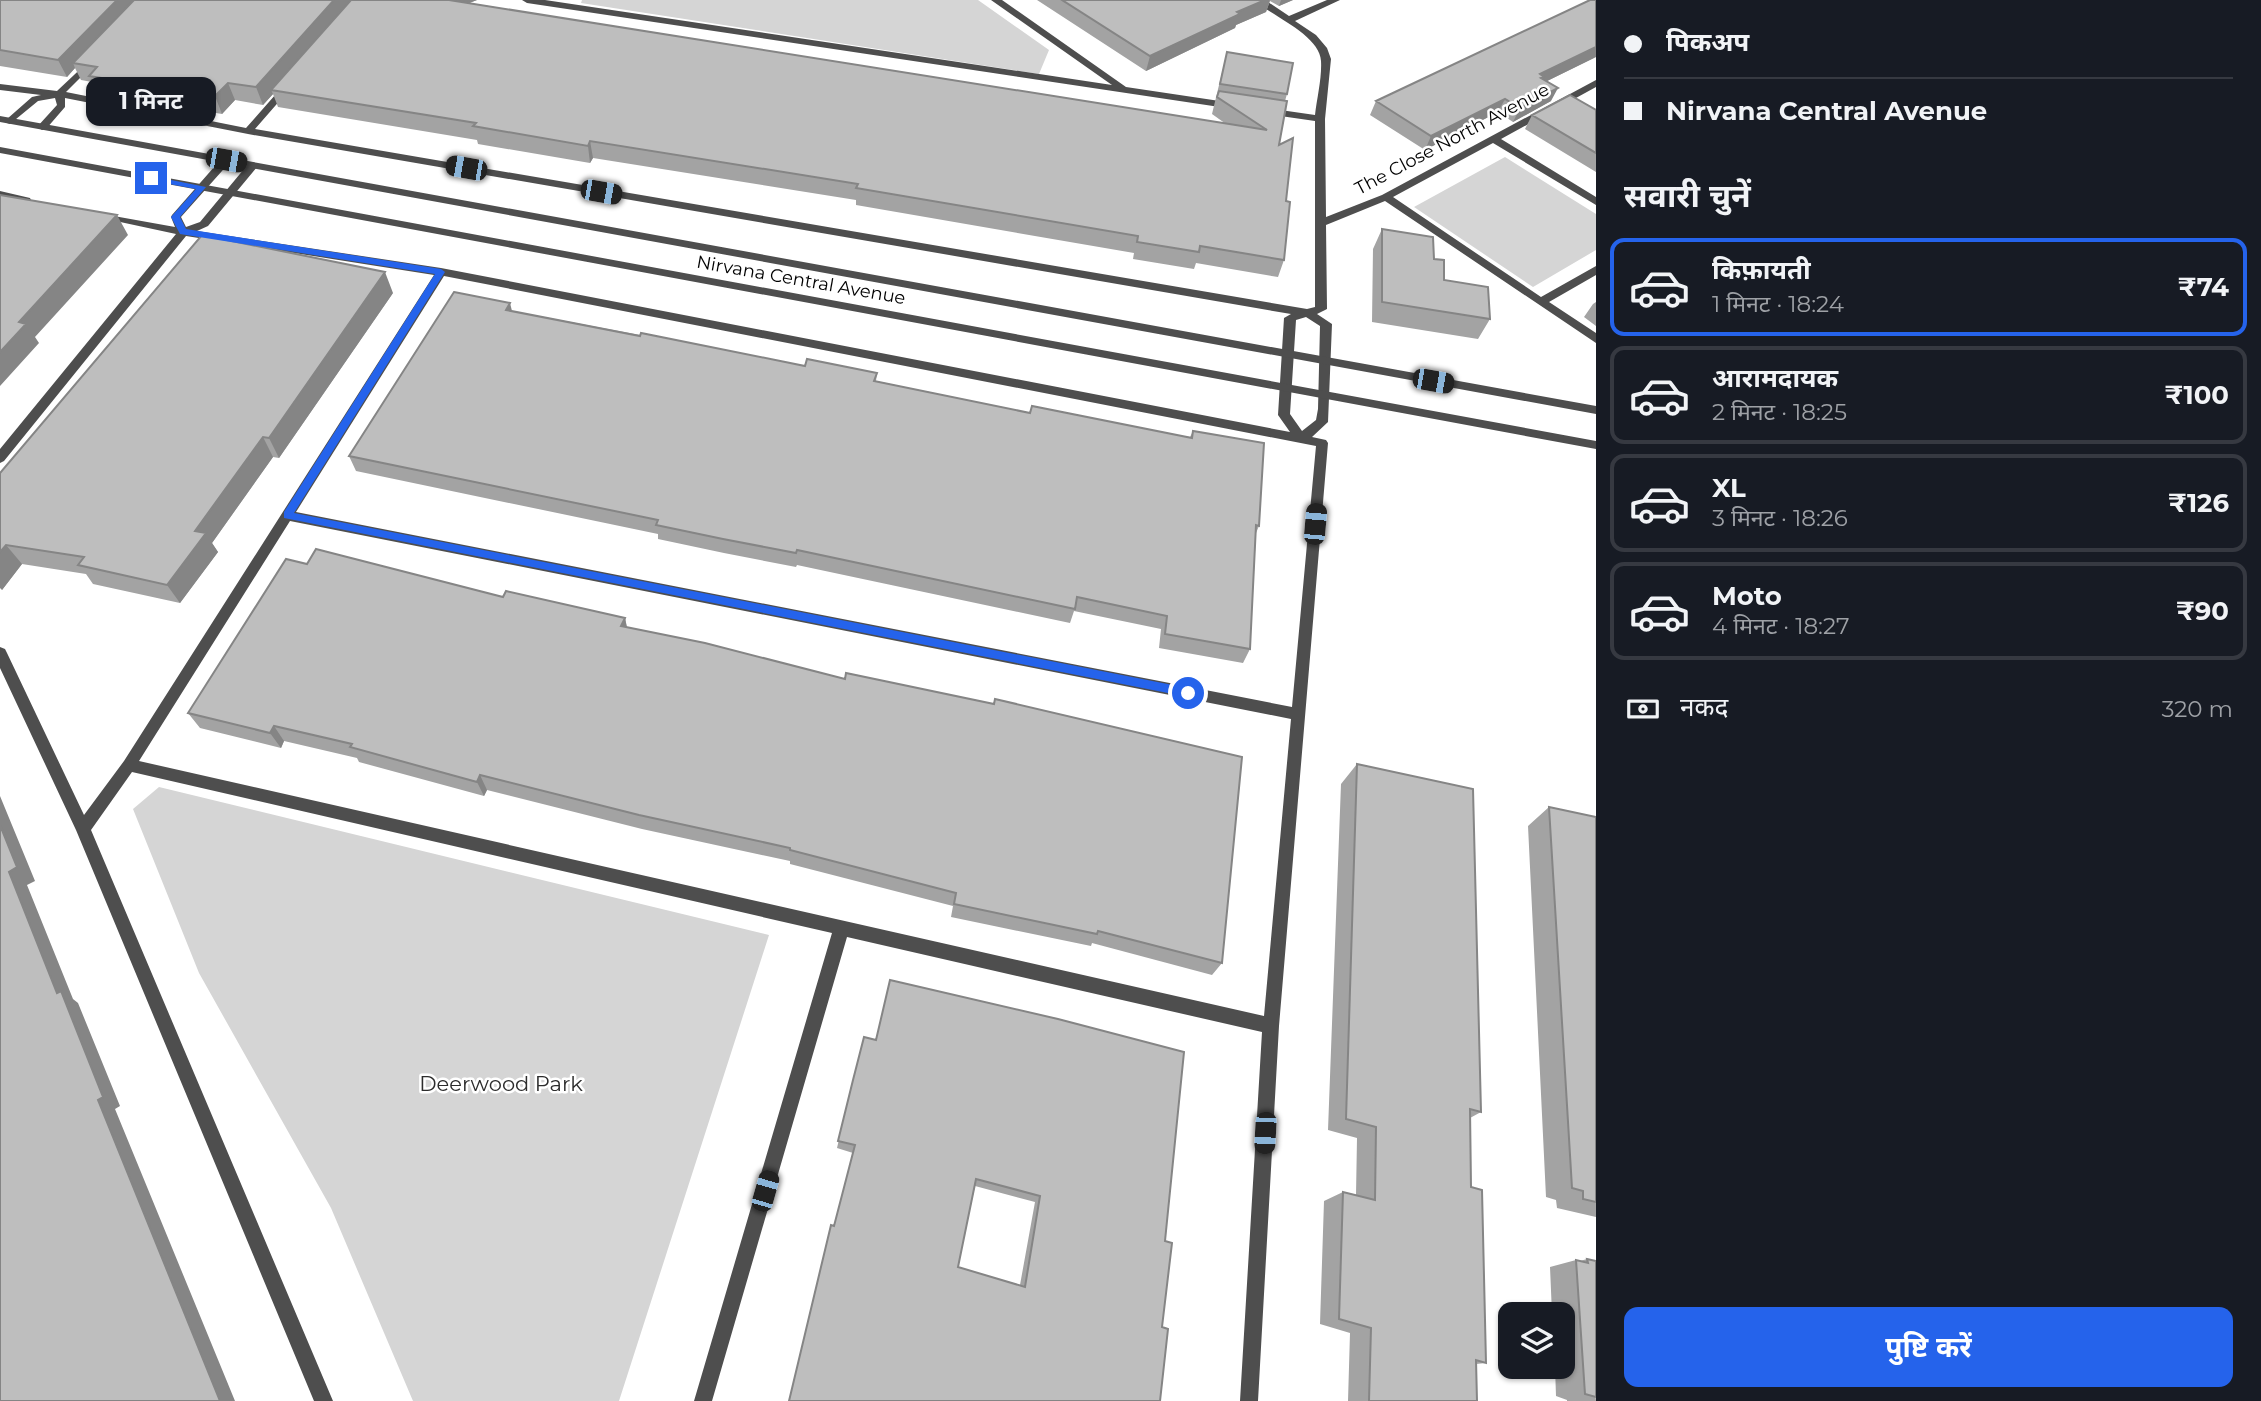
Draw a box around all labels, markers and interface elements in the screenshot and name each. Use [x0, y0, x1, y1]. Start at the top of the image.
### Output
text: पिकअप [1666, 26, 1749, 58]
callout: 1 मिनट [86, 76, 216, 125]
street label: The Close North Avenue [1351, 78, 1553, 200]
text: 1 मिनट [119, 87, 183, 115]
text: Nirvana Central Avenue [1666, 95, 1987, 127]
car [204, 146, 249, 174]
car [444, 154, 489, 182]
route end [135, 162, 167, 194]
text: सवारी चुनें [1624, 176, 1751, 215]
car [579, 178, 624, 206]
street label: Nirvana Central Avenue [695, 251, 907, 309]
text: किफ़ायती [1712, 254, 1811, 286]
icon: car [1628, 256, 1691, 319]
text: ₹74 [2178, 271, 2229, 303]
text: 1 मिनट · 18:24 [1712, 290, 1844, 318]
text: आरामदायक [1712, 362, 1838, 394]
icon: car [1628, 364, 1691, 427]
car [1411, 367, 1456, 395]
text: ₹100 [2165, 379, 2229, 411]
text: 2 मिनट · 18:25 [1712, 398, 1847, 426]
icon: car [1628, 472, 1691, 535]
text: XL [1712, 472, 1746, 504]
text: ₹126 [2168, 487, 2229, 519]
car [1303, 502, 1328, 546]
text: 3 मिनट · 18:26 [1712, 504, 1848, 532]
icon: car [1628, 580, 1691, 643]
text: Moto [1712, 580, 1782, 612]
text: ₹90 [2176, 595, 2229, 627]
text: 4 मिनट · 18:27 [1712, 612, 1850, 640]
route start [1172, 677, 1204, 709]
icon: cash [1624, 690, 1662, 728]
text: नकद [1680, 691, 1728, 723]
text: 320 m [2161, 695, 2233, 723]
park label: Deerwood Park [419, 1071, 583, 1096]
car [1254, 1111, 1277, 1155]
car [750, 1168, 781, 1214]
map controls [1498, 1302, 1575, 1379]
button: layers [1498, 1302, 1575, 1379]
button: पुष्टि करें [1624, 1307, 2233, 1387]

